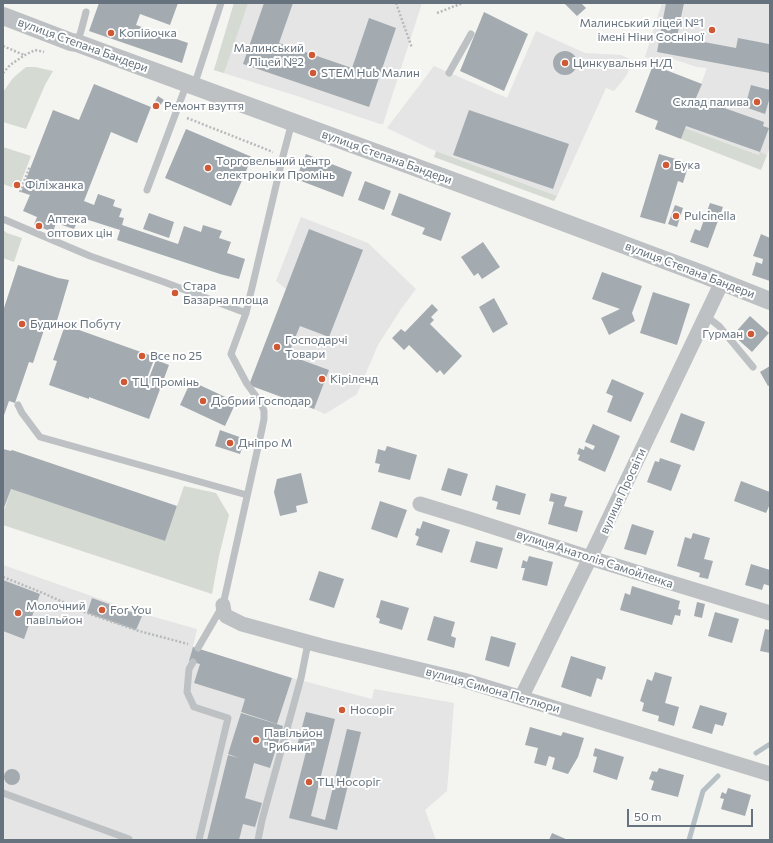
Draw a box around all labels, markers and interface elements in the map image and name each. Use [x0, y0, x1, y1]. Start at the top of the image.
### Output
street label: вулиця Степана Бандери [16, 15, 150, 75]
place label: Малинський ліцей №1 імені Ніни Сосніної [579, 16, 704, 44]
marker: Малинський ліцей №1 імені Ніни Сосніної [707, 25, 717, 35]
place label: Копійочка [119, 26, 177, 40]
marker: Копійочка [106, 28, 116, 38]
place label: Малинський Ліцей №2 [233, 41, 304, 69]
marker: Малинський Ліцей №2 [307, 50, 317, 60]
place label: Цинкувальня Н/Д [573, 56, 672, 70]
marker: Цинкувальня Н/Д [560, 58, 570, 68]
place label: STEM Hub Малин [321, 66, 420, 80]
marker: STEM Hub Малин [308, 68, 318, 78]
place label: Склад палива [672, 95, 749, 109]
marker: Склад палива [752, 97, 762, 107]
place label: Ремонт взуття [164, 99, 244, 113]
marker: Ремонт взуття [151, 101, 161, 111]
street label: вулиця Степана Бандери [320, 127, 454, 187]
place label: Торговельний центр електроніки Промінь [216, 154, 335, 182]
place label: Бука [674, 158, 700, 172]
marker: Бука [661, 160, 671, 170]
marker: Торговельний центр електроніки Промінь [203, 163, 213, 173]
place label: Філіжанка [25, 178, 84, 192]
marker: Філіжанка [12, 180, 22, 190]
place label: Pulcinella [684, 209, 736, 223]
marker: Pulcinella [671, 211, 681, 221]
place label: Аптека оптових цін [47, 212, 113, 240]
marker: Аптека оптових цін [34, 221, 44, 231]
street label: вулиця Степана Бандери [623, 239, 757, 301]
place label: Стара Базарна площа [183, 279, 268, 307]
marker: Стара Базарна площа [170, 288, 180, 298]
place label: Будинок Побуту [30, 317, 121, 331]
marker: Будинок Побуту [17, 319, 27, 329]
place label: Гурман [702, 327, 743, 341]
marker: Гурман [746, 329, 756, 339]
place label: Господарчі Товари [285, 333, 348, 361]
marker: Господарчі Товари [272, 342, 282, 352]
place label: Все по 25 [150, 349, 202, 363]
marker: Все по 25 [137, 351, 147, 361]
place label: Кіріленд [330, 372, 378, 386]
marker: Кіріленд [317, 374, 327, 384]
place label: ТЦ Промінь [132, 375, 199, 389]
marker: ТЦ Промінь [119, 377, 129, 387]
place label: Добрий Господар [211, 394, 311, 408]
marker: Добрий Господар [198, 396, 208, 406]
place label: Дніпро М [238, 436, 292, 450]
marker: Дніпро М [225, 438, 235, 448]
street label: вулиця Просвіти [597, 446, 649, 536]
street label: вулиця Анатолія Самойленка [515, 527, 675, 591]
place label: Молочний павільйон [26, 599, 86, 627]
place label: For You [110, 603, 151, 617]
marker: For You [97, 605, 107, 615]
marker: Молочний павільйон [13, 608, 23, 618]
street label: вулиця Симона Петлюри [424, 664, 562, 716]
place label: Носоріг [350, 703, 395, 717]
marker: Носоріг [337, 705, 347, 715]
place label: Павільйон "Рибний" [264, 726, 323, 754]
marker: Павільйон "Рибний" [251, 735, 261, 745]
place label: ТЦ Носоріг [317, 775, 381, 789]
marker: ТЦ Носоріг [304, 777, 314, 787]
scale bar [629, 801, 755, 827]
text: 50 m [634, 809, 662, 823]

